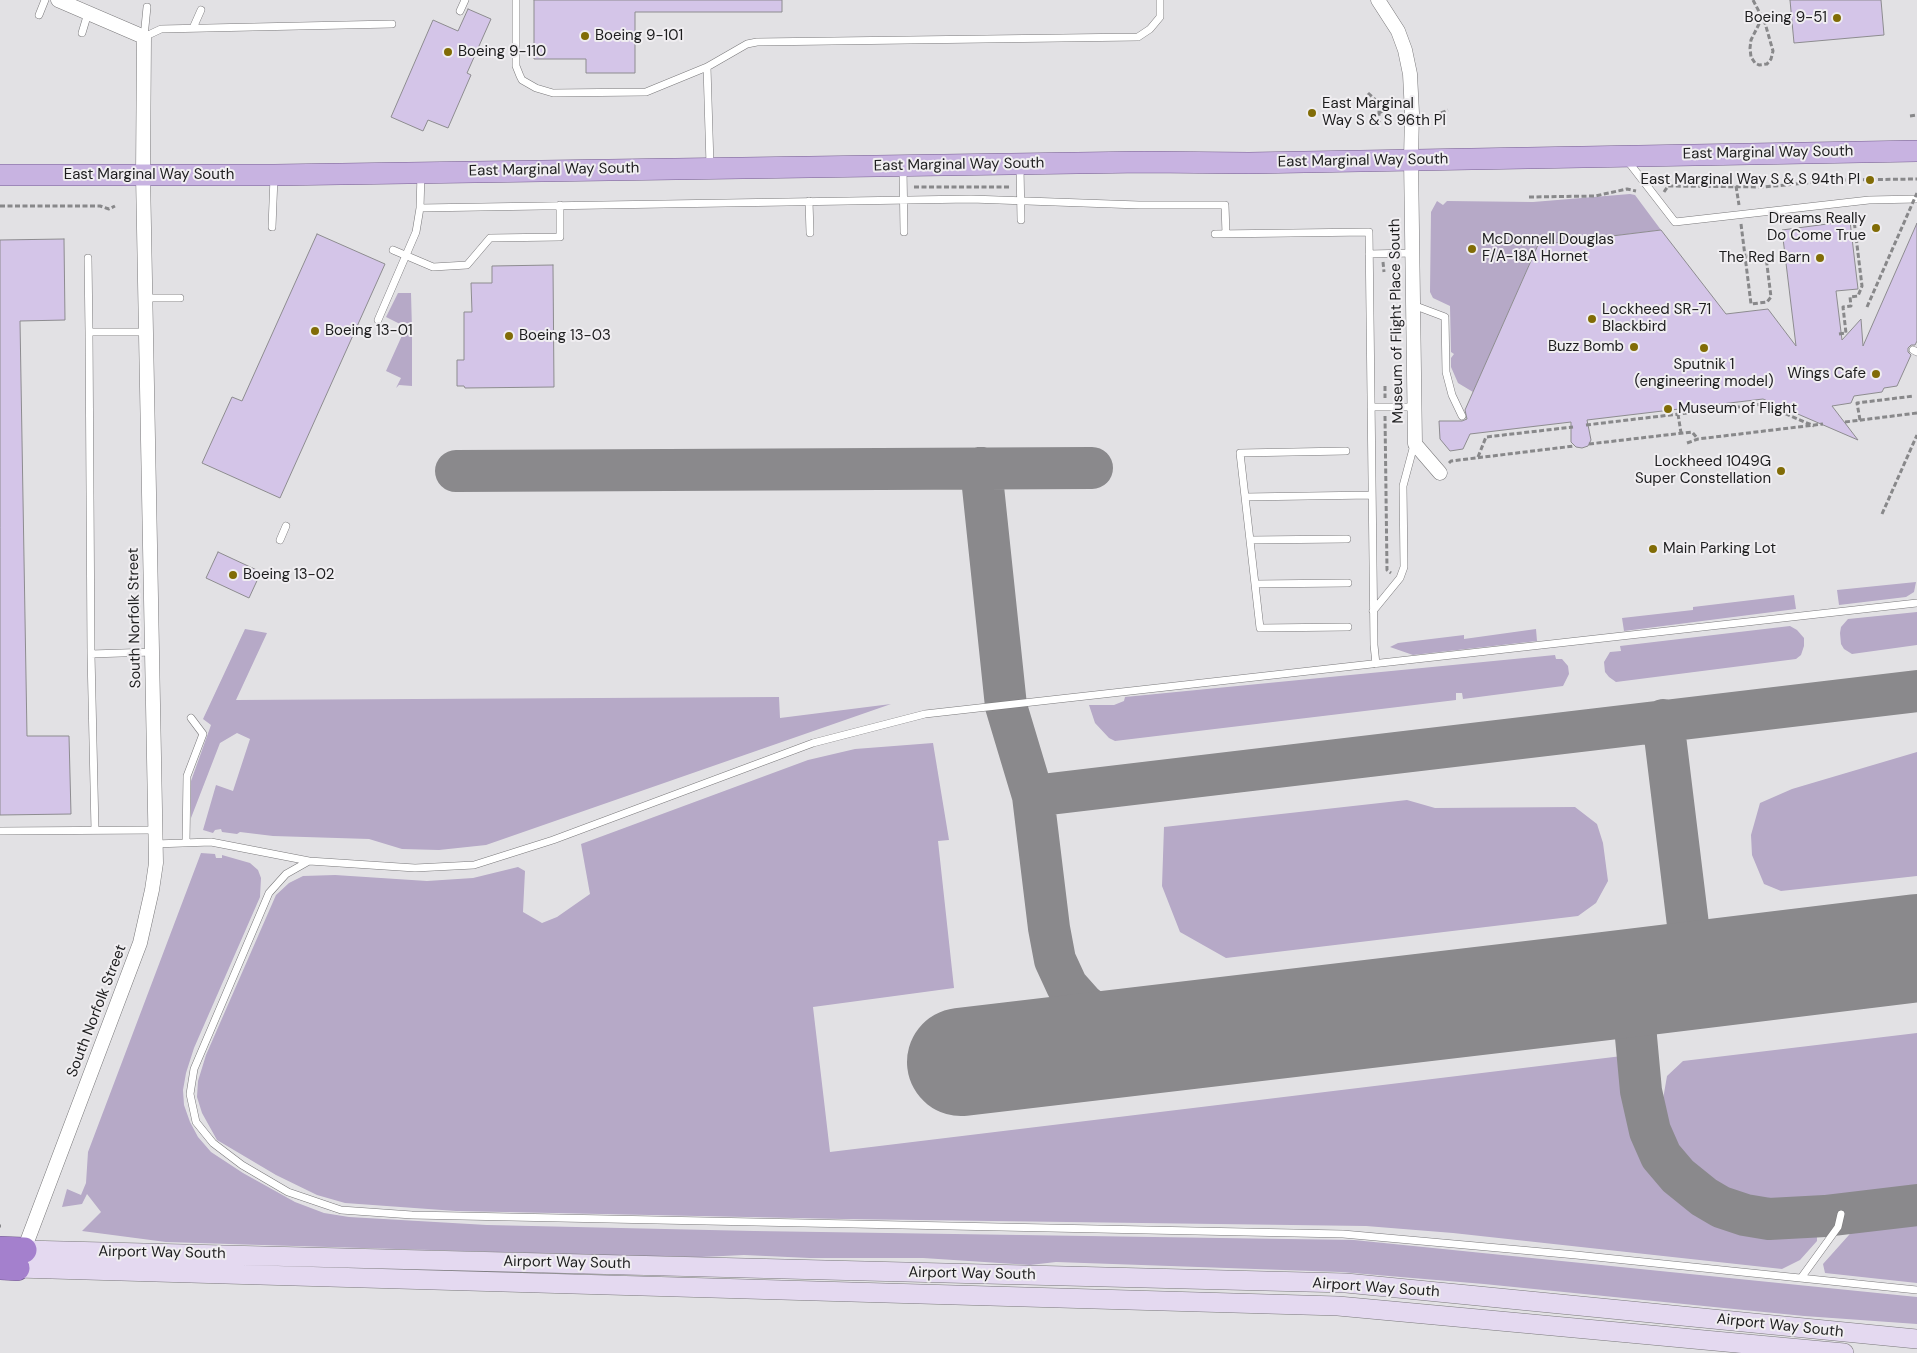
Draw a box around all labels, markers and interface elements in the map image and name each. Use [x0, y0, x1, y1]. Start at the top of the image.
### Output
place label: Boeing 9-51 [1745, 9, 1827, 27]
marker: Boeing 9-51 [1831, 12, 1843, 24]
place label: Boeing 9-101 [595, 27, 683, 45]
marker: Boeing 9-101 [579, 30, 591, 42]
place label: Boeing 9-110 [458, 43, 546, 61]
marker: Boeing 9-110 [442, 46, 454, 58]
place label: East Marginal Way S & S 96th Pl [1322, 95, 1446, 130]
marker: East Marginal Way S & S 96th Pl [1306, 107, 1318, 119]
street label: East Marginal Way South [1683, 143, 1853, 163]
street label: East Marginal Way South [1278, 151, 1448, 171]
street label: East Marginal Way South [874, 155, 1044, 175]
street label: East Marginal Way South [469, 160, 639, 180]
street label: East Marginal Way South [64, 166, 234, 184]
place label: East Marginal Way S & S 94th Pl [1641, 171, 1860, 189]
marker: East Marginal Way S & S 94th Pl [1864, 174, 1876, 186]
place label: Dreams Really Do Come True [1767, 210, 1866, 245]
street label: Museum of Flight Place South [1386, 218, 1408, 424]
marker: Dreams Really Do Come True [1870, 222, 1882, 234]
place label: McDonnell Douglas F/A-18A Hornet [1482, 231, 1614, 266]
marker: McDonnell Douglas F/A-18A Hornet [1466, 243, 1478, 255]
place label: The Red Barn [1719, 249, 1810, 267]
marker: The Red Barn [1814, 252, 1826, 264]
place label: Lockheed SR-71 Blackbird [1602, 301, 1711, 336]
marker: Lockheed SR-71 Blackbird [1586, 313, 1598, 325]
place label: Boeing 13-01 [325, 322, 413, 340]
marker: Boeing 13-01 [309, 325, 321, 337]
place label: Boeing 13-03 [519, 327, 611, 345]
marker: Boeing 13-03 [503, 330, 515, 342]
place label: Buzz Bomb [1548, 338, 1624, 356]
marker: Buzz Bomb [1628, 341, 1640, 353]
marker: Sputnik 1 (engineering model) [1698, 342, 1710, 354]
place label: Sputnik 1 (engineering model) [1635, 356, 1773, 391]
place label: Wings Cafe [1787, 365, 1866, 383]
marker: Wings Cafe [1870, 368, 1882, 380]
place label: Museum of Flight [1678, 400, 1797, 418]
marker: Museum of Flight [1662, 403, 1674, 415]
place label: Lockheed 1049G Super Constellation [1635, 453, 1771, 488]
marker: Lockheed 1049G Super Constellation [1775, 465, 1787, 477]
place label: Main Parking Lot [1663, 540, 1776, 558]
marker: Main Parking Lot [1647, 543, 1659, 555]
street label: South Norfolk Street [125, 548, 145, 688]
place label: Boeing 13-02 [243, 566, 334, 584]
marker: Boeing 13-02 [227, 569, 239, 581]
street label: South Norfolk Street [63, 942, 131, 1080]
street label: Airport Way South [98, 1243, 226, 1263]
street label: Airport Way South [503, 1253, 631, 1273]
street label: Airport Way South [908, 1264, 1036, 1284]
street label: Airport Way South [1312, 1275, 1440, 1301]
street label: Airport Way South [1716, 1310, 1844, 1342]

